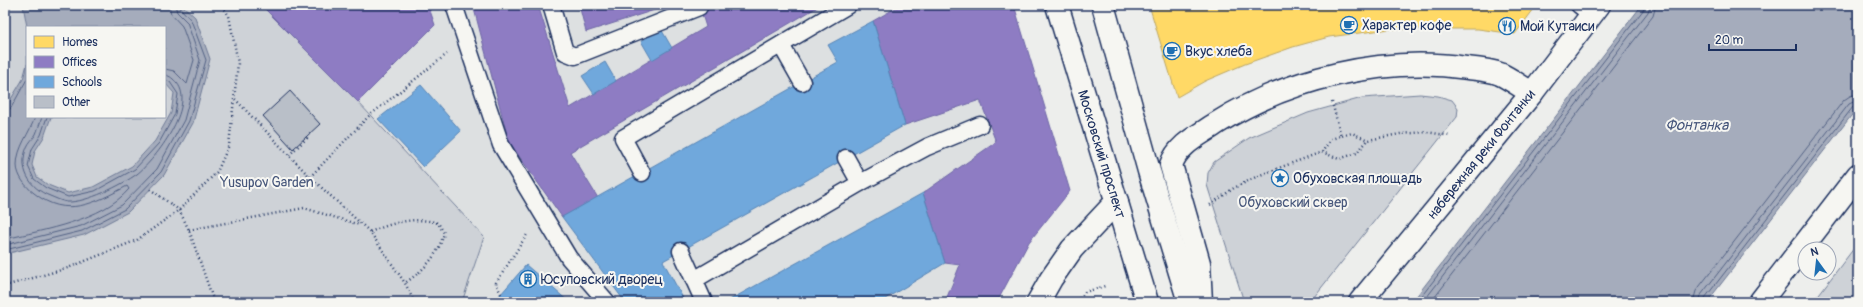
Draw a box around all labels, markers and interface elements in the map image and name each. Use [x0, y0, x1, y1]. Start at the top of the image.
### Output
cafe icon: Характер кофе [1339, 15, 1359, 35]
restaurant icon: Мой Кутаиси [1497, 16, 1517, 36]
place label: Характер кофе [1362, 17, 1452, 34]
place label: Мой Кутаиси [1520, 18, 1594, 35]
legend [26, 26, 166, 118]
scale bar [1709, 26, 1796, 52]
text: 20 m [1715, 33, 1744, 48]
text: Homes [62, 35, 98, 50]
cafe icon: Вкус хлеба [1162, 41, 1182, 61]
place label: Вкус хлеба [1185, 43, 1252, 60]
text: Offices [62, 55, 98, 70]
text: Schools [62, 75, 102, 90]
street label: набережная реки Фонтанки [1424, 86, 1539, 222]
street label: Московский проспект [1074, 88, 1129, 220]
text: Other [62, 95, 91, 110]
water label: Фонтанка [1666, 116, 1729, 135]
place icon: Обуховская площадь [1270, 168, 1290, 188]
place label: Обуховская площадь [1293, 170, 1422, 187]
park label: Yusupov Garden [219, 174, 314, 191]
park label: Обуховский сквер [1238, 194, 1348, 211]
north arrow [1797, 241, 1837, 281]
text: N [1809, 244, 1820, 259]
building icon: Юсуповский дворец [518, 269, 538, 289]
place label: Юсуповский дворец [541, 271, 663, 288]

